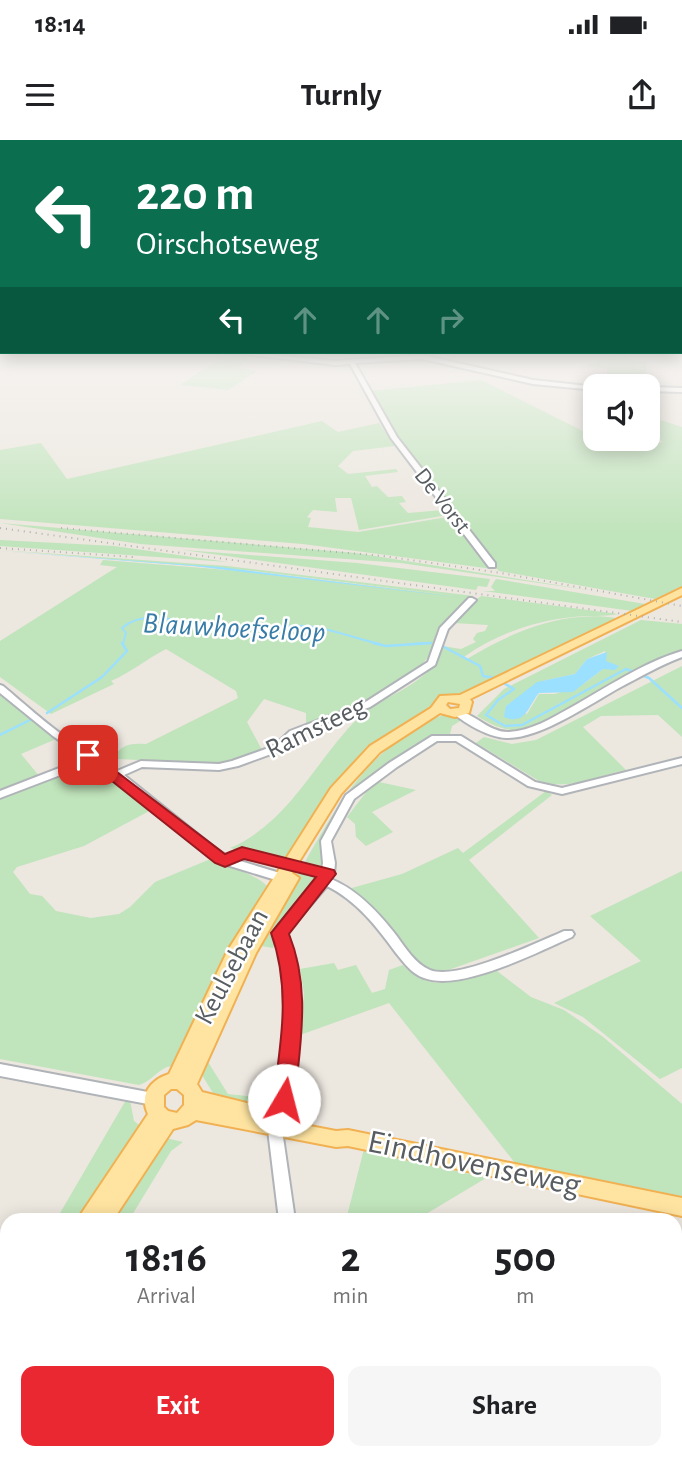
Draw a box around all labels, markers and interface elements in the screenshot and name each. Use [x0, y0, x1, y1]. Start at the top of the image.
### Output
text: 18:14 [35, 11, 86, 37]
icon: menu [21, 76, 59, 114]
icon: share [623, 76, 661, 114]
text: Turnly [300, 79, 382, 111]
icon: left [21, 168, 112, 259]
text: 220 m [136, 170, 255, 219]
text: Oirschotseweg [136, 228, 319, 260]
icon: left [213, 301, 251, 339]
icon: ahead [286, 301, 324, 339]
icon: ahead [359, 301, 397, 339]
icon: right [432, 301, 470, 339]
map controls [583, 374, 660, 451]
button: sound [583, 374, 660, 451]
street label: De Vorst [410, 464, 475, 538]
water label: Blauwhoefseloop [142, 608, 326, 648]
street label: Ramsteeg [261, 692, 371, 764]
pin [58, 725, 118, 785]
icon: arrive [69, 736, 107, 774]
street label: Keulsebaan [190, 905, 274, 1029]
position arrow [247, 1063, 321, 1137]
street label: Eindhovenseweg [365, 1125, 583, 1203]
text: 18:16 [126, 1237, 207, 1279]
text: 2 [341, 1237, 360, 1279]
text: 500 [494, 1237, 556, 1279]
text: Arrival [137, 1285, 196, 1308]
text: min [333, 1285, 368, 1308]
text: m [516, 1285, 534, 1308]
button: Exit [21, 1366, 334, 1446]
button: Share [348, 1366, 661, 1446]

